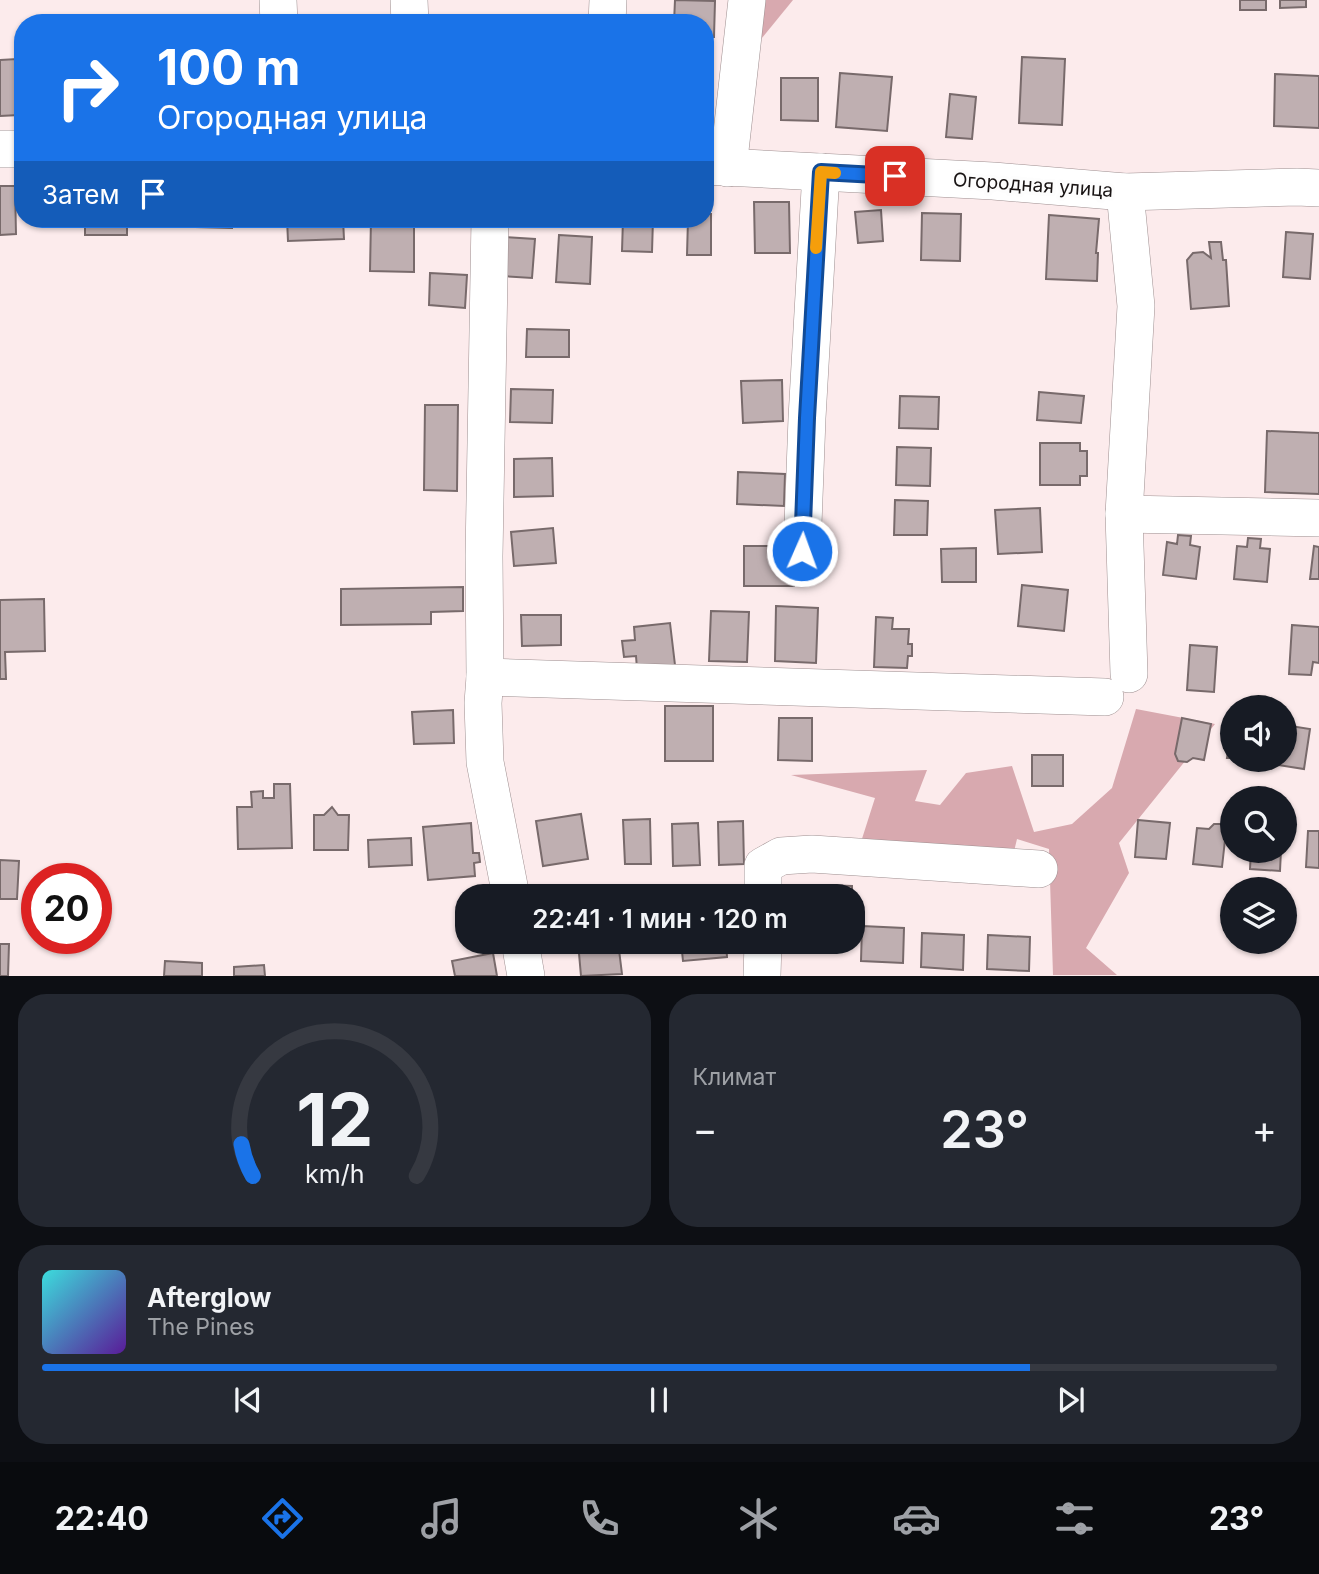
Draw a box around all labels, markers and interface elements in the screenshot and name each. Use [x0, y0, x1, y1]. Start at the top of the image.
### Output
text: 100 m [157, 38, 301, 97]
icon: right [42, 42, 133, 133]
text: Огородная улица [157, 98, 428, 137]
pin [865, 146, 925, 206]
icon: arrive [876, 157, 914, 195]
street label: Огородная улица [952, 168, 1114, 202]
icon: arrive [134, 175, 172, 213]
text: Затем [42, 179, 120, 210]
position arrow [765, 514, 839, 588]
map controls [1220, 695, 1297, 954]
button: sound [1220, 695, 1297, 772]
button: search [1220, 786, 1297, 863]
speed limit sign: 20 [21, 863, 112, 954]
button: layers [1220, 877, 1297, 954]
text: 22:41 · 1 мин · 120 m [532, 903, 788, 934]
text: Климат [693, 1063, 776, 1091]
text: 12 [296, 1076, 373, 1165]
text: 23° [940, 1098, 1029, 1161]
text: − [693, 1106, 718, 1152]
text: + [1252, 1106, 1277, 1152]
text: km/h [305, 1159, 364, 1189]
text: Afterglow [147, 1282, 271, 1313]
text: The Pines [147, 1313, 255, 1341]
icon: previous [229, 1381, 267, 1419]
icon: pause [640, 1381, 678, 1419]
icon: next [1052, 1381, 1090, 1419]
icon: directions [258, 1494, 307, 1543]
icon: music [417, 1494, 466, 1543]
icon: phone [575, 1494, 624, 1543]
icon: climate [734, 1494, 783, 1543]
icon: car [892, 1494, 941, 1543]
icon: filters [1050, 1494, 1099, 1543]
text: 22:40 [55, 1499, 149, 1538]
text: 23° [1209, 1499, 1264, 1538]

